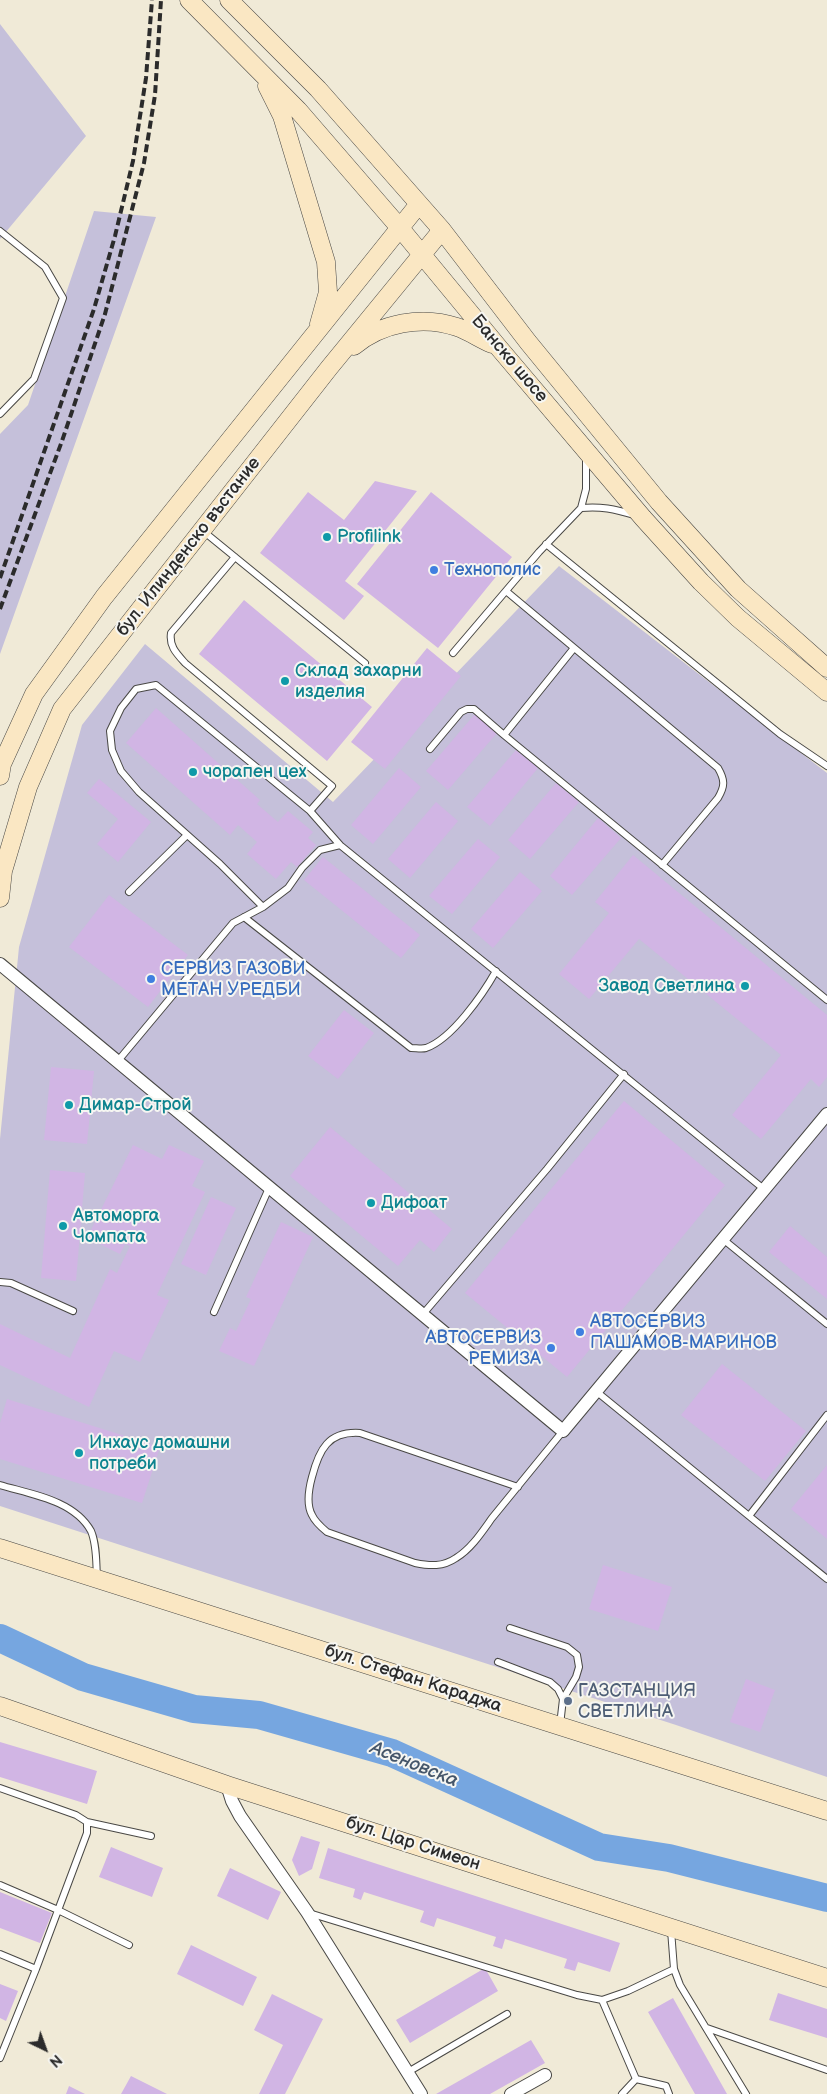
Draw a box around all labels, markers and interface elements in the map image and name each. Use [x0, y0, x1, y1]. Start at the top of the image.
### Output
street label: Банско шосе [466, 311, 552, 407]
street label: бул. Илинденско въстание [112, 453, 266, 641]
place label: Profilink [337, 526, 401, 548]
marker: Profilink [321, 531, 333, 543]
place label: Технополис [444, 559, 541, 581]
marker: Технополис [428, 564, 440, 576]
place label: Склад захарни изделия [295, 660, 422, 702]
marker: Склад захарни изделия [279, 675, 291, 687]
place label: чорапен цех [203, 761, 307, 783]
marker: чорапен цех [187, 766, 199, 778]
place label: СЕРВИЗ ГАЗОВИ МЕТАН УРЕДБИ [161, 958, 306, 1001]
marker: СЕРВИЗ ГАЗОВИ МЕТАН УРЕДБИ [145, 973, 157, 985]
place label: Завод Светлина [599, 975, 735, 997]
marker: Завод Светлина [739, 980, 751, 992]
place label: Димар-Строй [79, 1094, 191, 1116]
marker: Димар-Строй [63, 1099, 75, 1111]
place label: Дифоат [381, 1192, 447, 1214]
marker: Дифоат [365, 1197, 377, 1209]
place label: Автоморга Чомпата [73, 1205, 159, 1248]
marker: Автоморга Чомпата [57, 1220, 69, 1232]
place label: АВТОСЕРВИЗ ПАШАМОВ-МАРИНОВ [590, 1311, 777, 1354]
marker: АВТОСЕРВИЗ ПАШАМОВ-МАРИНОВ [574, 1326, 586, 1338]
place label: АВТОСЕРВИЗ РЕМИЗА [426, 1327, 541, 1370]
marker: АВТОСЕРВИЗ РЕМИЗА [545, 1342, 557, 1354]
place label: Инхаус домашни потреби [89, 1432, 230, 1475]
marker: Инхаус домашни потреби [73, 1447, 85, 1459]
street label: бул. Стефан Караджа [322, 1640, 504, 1718]
place label: ГАЗСТАНЦИЯ СВЕТЛИНА [578, 1680, 696, 1722]
marker: ГАЗСТАНЦИЯ СВЕТЛИНА [562, 1695, 574, 1707]
water label: Асеновска [367, 1737, 461, 1793]
street label: бул. Цар Симеон [343, 1812, 483, 1876]
north arrow [20, 2024, 70, 2074]
text: N [46, 2051, 65, 2070]

